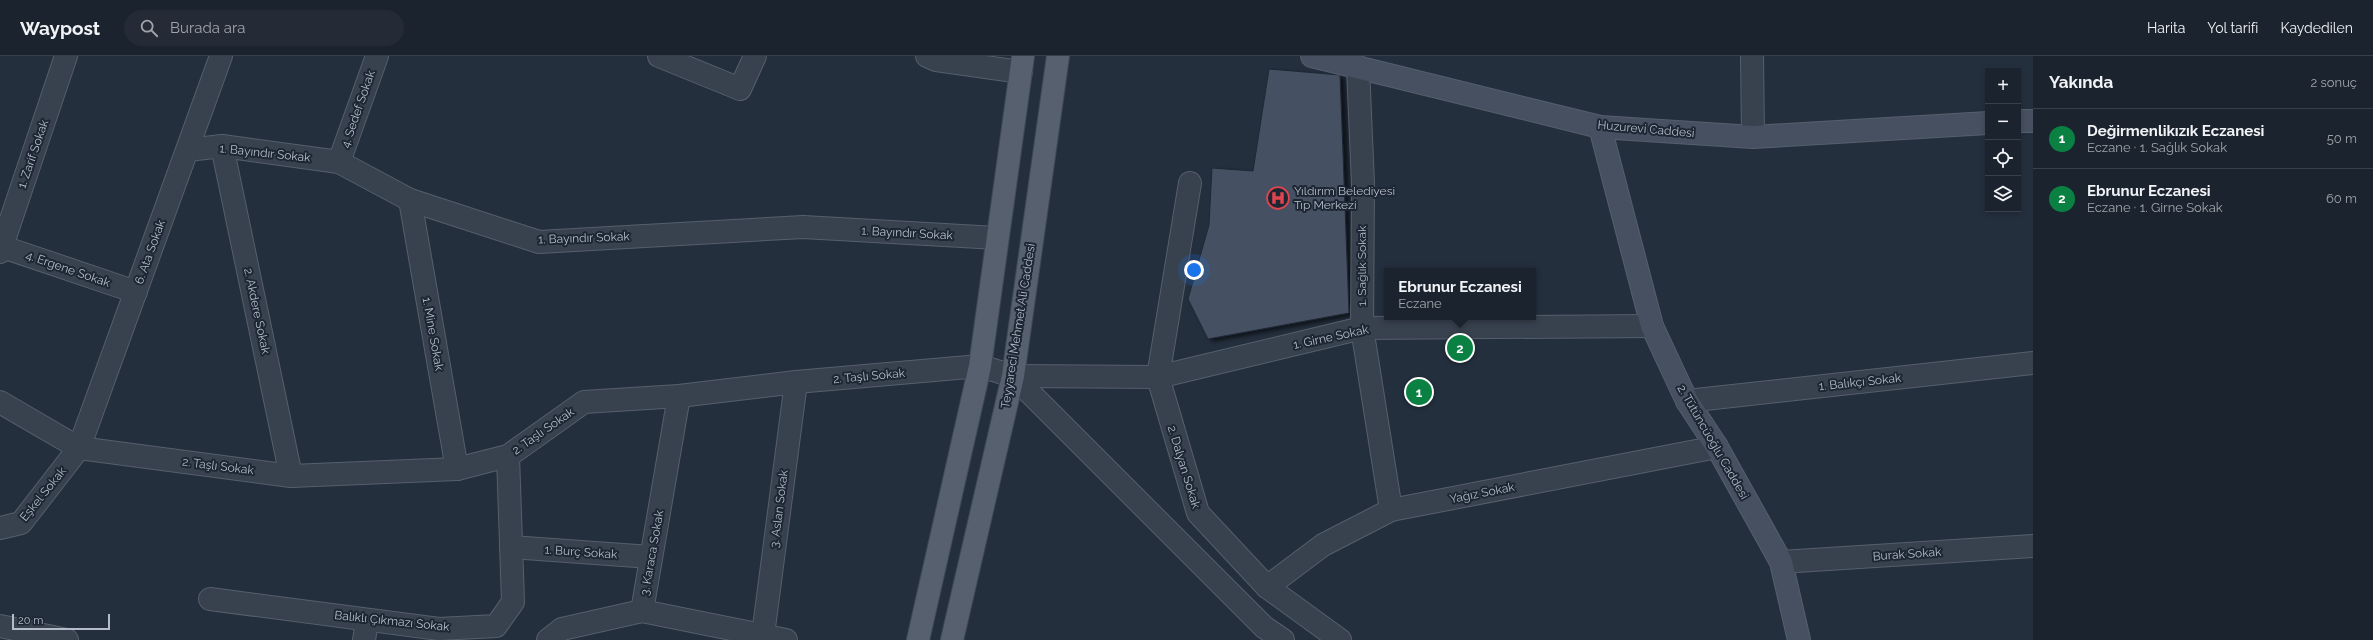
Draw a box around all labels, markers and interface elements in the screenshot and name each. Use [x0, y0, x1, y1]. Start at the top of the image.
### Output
search box [124, 10, 404, 46]
text: Waypost [20, 17, 100, 39]
icon: search [138, 17, 160, 39]
text: Burada ara [170, 19, 245, 37]
text: Harita [2147, 20, 2185, 36]
text: Yol tarifi [2207, 20, 2258, 36]
text: Kaydedilen [2280, 20, 2353, 36]
street label: 4. Sedef Sokak [338, 68, 378, 150]
map controls [1985, 68, 2021, 212]
button: + [1985, 68, 2021, 104]
text: Yakında [2049, 72, 2113, 92]
text: 2 sonuç [2310, 75, 2357, 90]
button: − [1985, 104, 2021, 140]
street label: 1. Zarif Sokak [15, 117, 52, 190]
street label: Huzurevi Caddesi [1597, 118, 1695, 140]
text: Değirmenlikızık Eczanesi [2087, 122, 2264, 140]
text: 1 [2059, 131, 2065, 146]
text: 50 m [2327, 131, 2357, 146]
button: locate [1985, 140, 2021, 176]
text: Eczane · 1. Sağlık Sokak [2087, 140, 2227, 155]
street label: 1. Bayındır Sokak [219, 141, 312, 165]
button: layers [1985, 176, 2021, 212]
text: Ebrunur Eczanesi [2087, 182, 2211, 200]
place label: Yıldırım Belediyesi Tıp Merkezi [1294, 184, 1395, 212]
hospital icon: Yıldırım Belediyesi Tıp Merkezi [1265, 185, 1291, 211]
text: 2 [2058, 191, 2066, 206]
text: 60 m [2326, 191, 2357, 206]
text: Eczane · 1. Girne Sokak [2087, 200, 2223, 215]
street label: 6. Ata Sokak [132, 217, 168, 286]
street label: 1. Bayındır Sokak [861, 224, 954, 242]
street label: 1. Sağlık Sokak [1355, 225, 1369, 306]
street label: 1. Bayındır Sokak [538, 229, 631, 247]
street label: Teyyareci Mehmet Ali Caddesi [998, 242, 1038, 410]
street label: 4. Ergene Sokak [24, 248, 113, 290]
your location [1184, 260, 1204, 280]
street label: 2. Akdere Sokak [241, 267, 273, 356]
popup [1384, 268, 1536, 320]
text: Ebrunur Eczanesi [1398, 278, 1522, 296]
street label: 1. Mine Sokak [420, 296, 446, 372]
text: Eczane [1398, 296, 1442, 311]
street label: 1. Girne Sokak [1292, 322, 1371, 352]
pin: 2 [1447, 333, 1473, 363]
street label: 2. Taşlı Sokak [832, 366, 906, 386]
street label: 1. Balıkçı Sokak [1818, 371, 1903, 393]
pin: 1 [1406, 377, 1432, 407]
street label: 2. Tütüncüoğlu Caddesi [1675, 382, 1751, 502]
street label: 2. Taşlı Sokak [509, 404, 577, 457]
street label: 2. Dalyan Sokak [1165, 424, 1203, 511]
street label: 2. Taşlı Sokak [181, 455, 255, 477]
street label: Eşkel Sokak [17, 464, 70, 524]
street label: 3. Aslan Sokak [767, 468, 791, 549]
street label: Yağız Sokak [1448, 480, 1516, 506]
street label: 3. Karaca Sokak [638, 509, 667, 597]
street label: 1. Burç Sokak [544, 542, 618, 562]
street label: Burak Sokak [1872, 545, 1943, 563]
street label: Balıklı Çıkmazı Sokak [334, 608, 451, 634]
scale bar [12, 612, 110, 631]
text: 20 m [18, 614, 43, 627]

